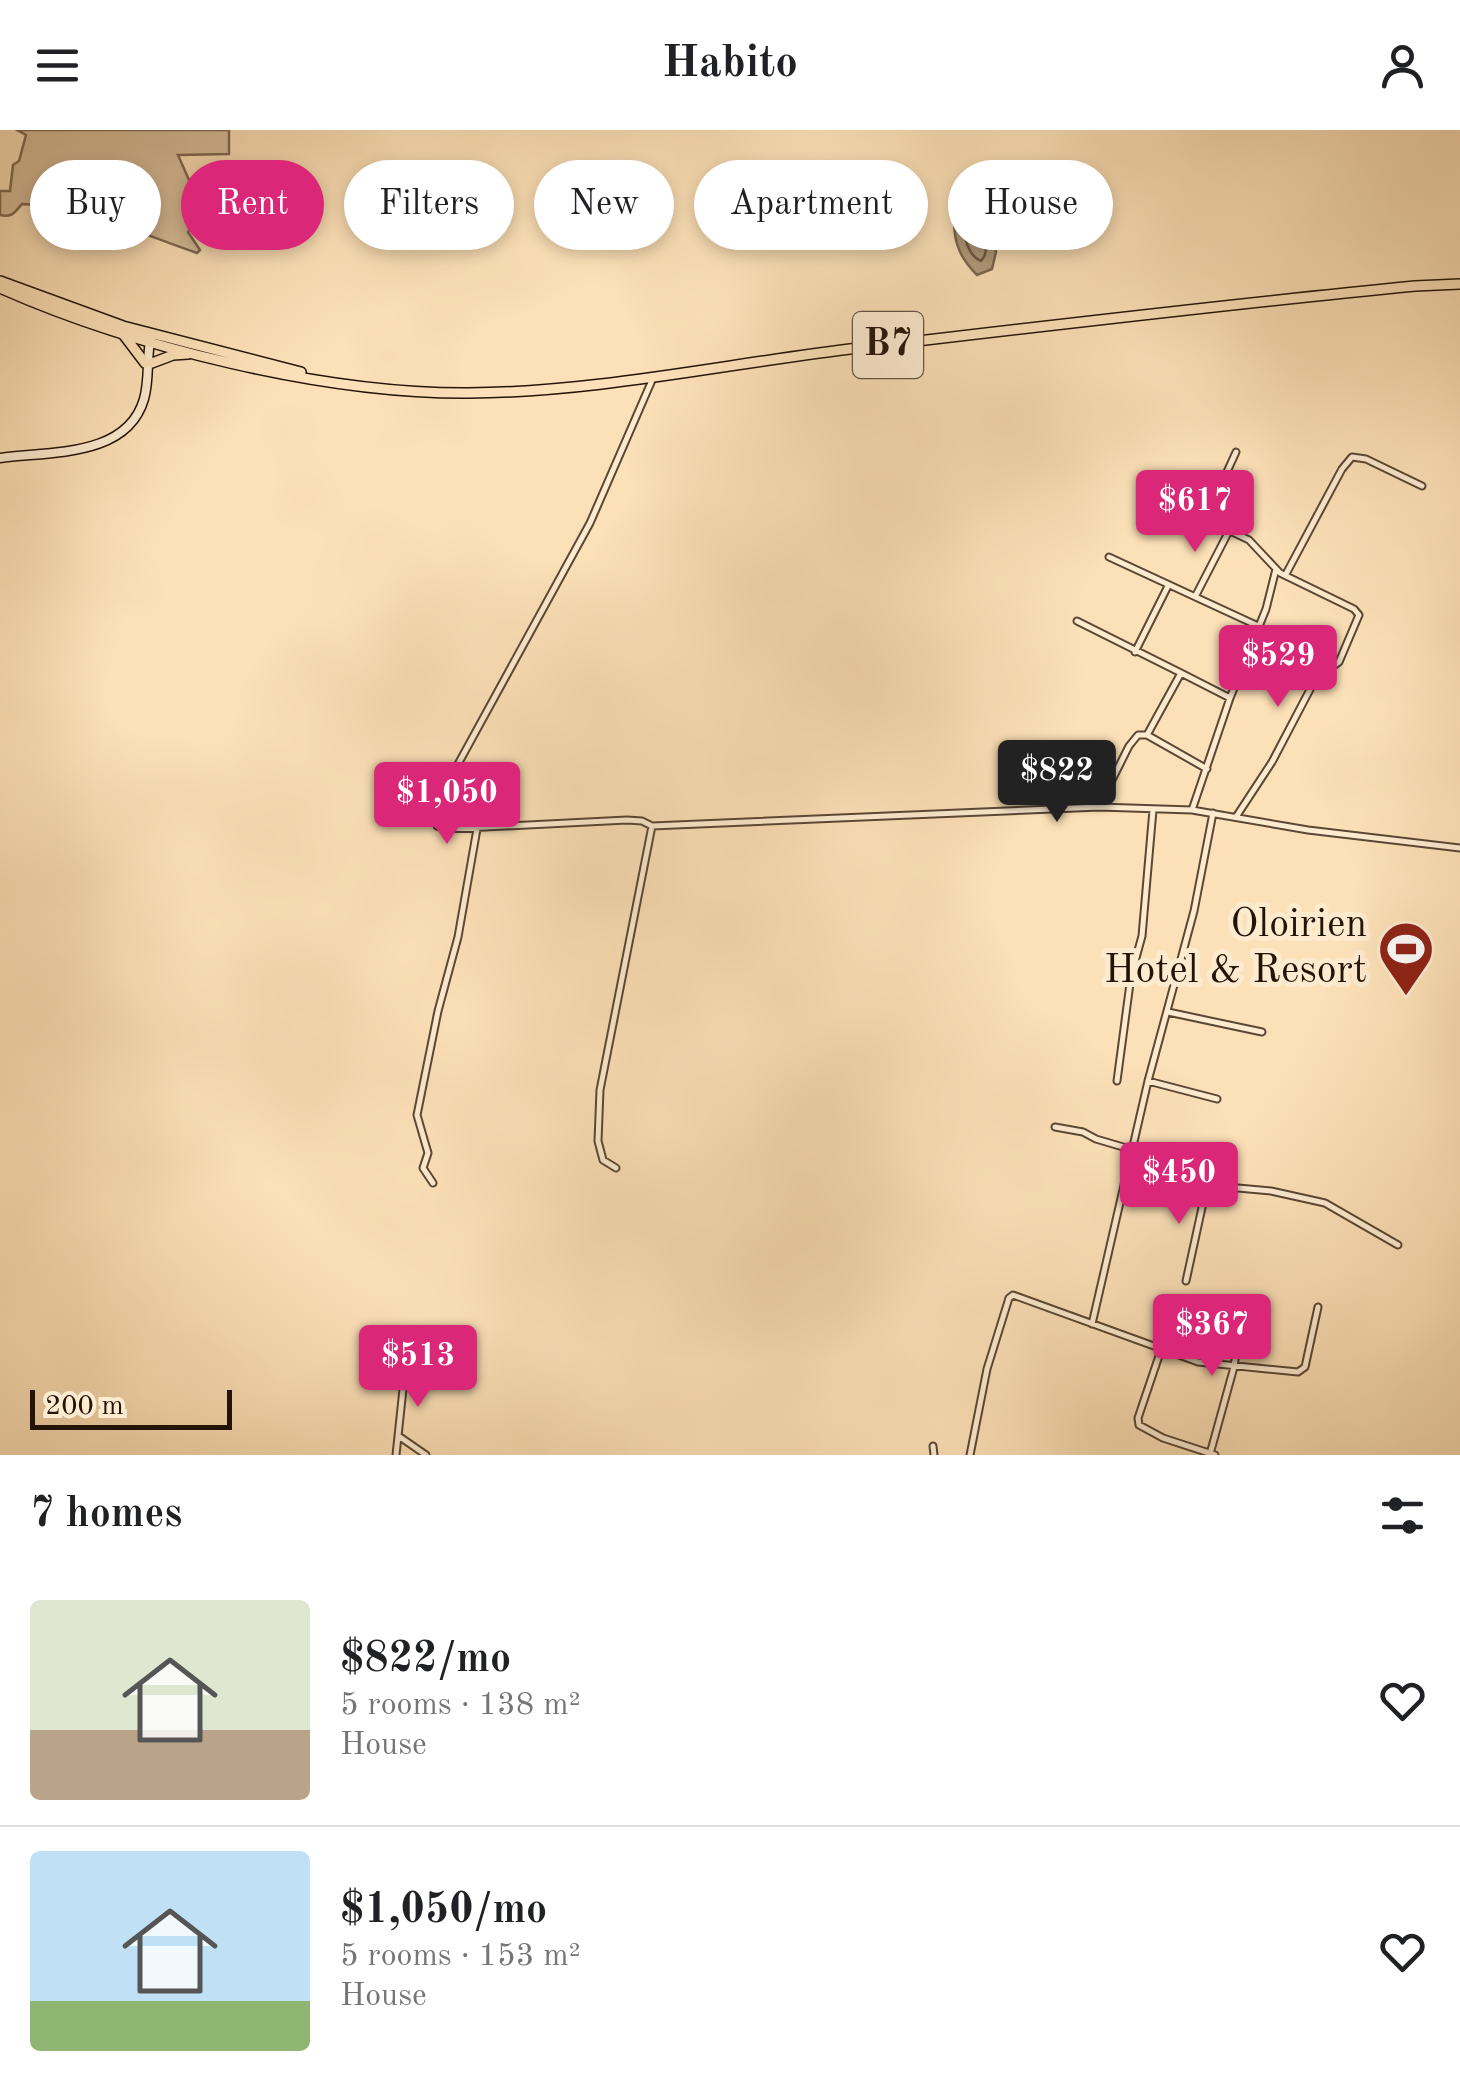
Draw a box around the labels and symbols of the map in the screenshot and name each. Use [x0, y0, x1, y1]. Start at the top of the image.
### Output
road number: B7 [853, 312, 923, 378]
pin: $617 [1136, 470, 1254, 555]
pin: $529 [1219, 625, 1337, 710]
pin: $822 [998, 740, 1116, 825]
pin: $1,050 [366, 762, 528, 847]
place label: Oloirien Hotel & Resort [1104, 906, 1367, 992]
sports icon: Oloirien Hotel & Resort [1376, 919, 1436, 998]
pin: $450 [1120, 1142, 1238, 1227]
pin: $367 [1153, 1294, 1271, 1379]
pin: $513 [359, 1325, 477, 1410]
scale bar [30, 1385, 232, 1430]

